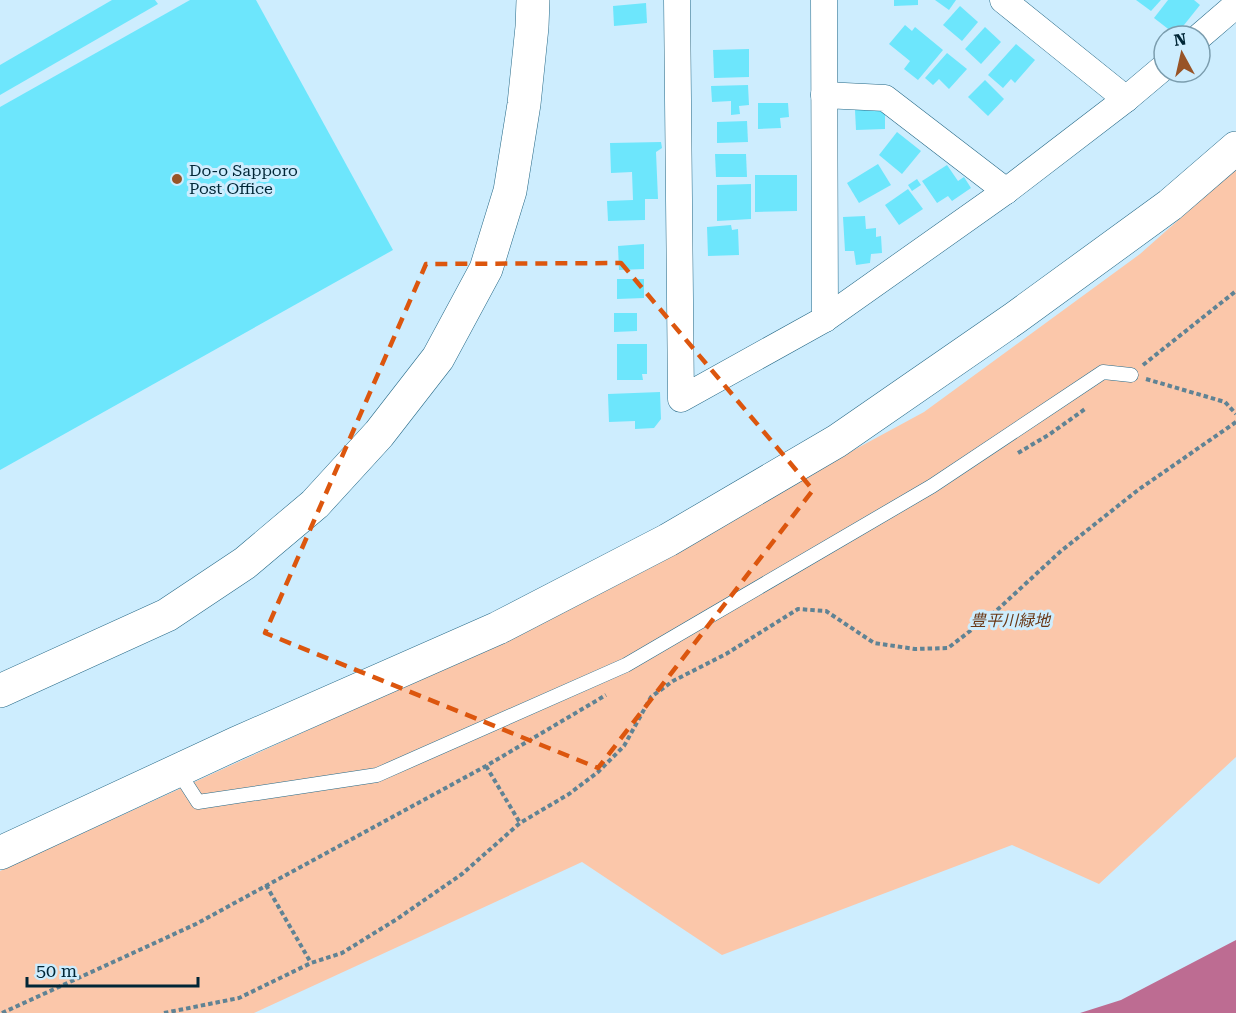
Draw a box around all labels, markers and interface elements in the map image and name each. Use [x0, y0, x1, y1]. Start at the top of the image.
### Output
north arrow [1152, 24, 1212, 84]
text: N [1173, 29, 1187, 50]
place label: Do-o Sapporo Post Office [189, 161, 298, 198]
marker: Do-o Sapporo Post Office [170, 172, 184, 186]
park label: 豊平川緑地 [970, 611, 1052, 630]
scale bar [27, 950, 198, 988]
text: 50 m [36, 960, 77, 981]

